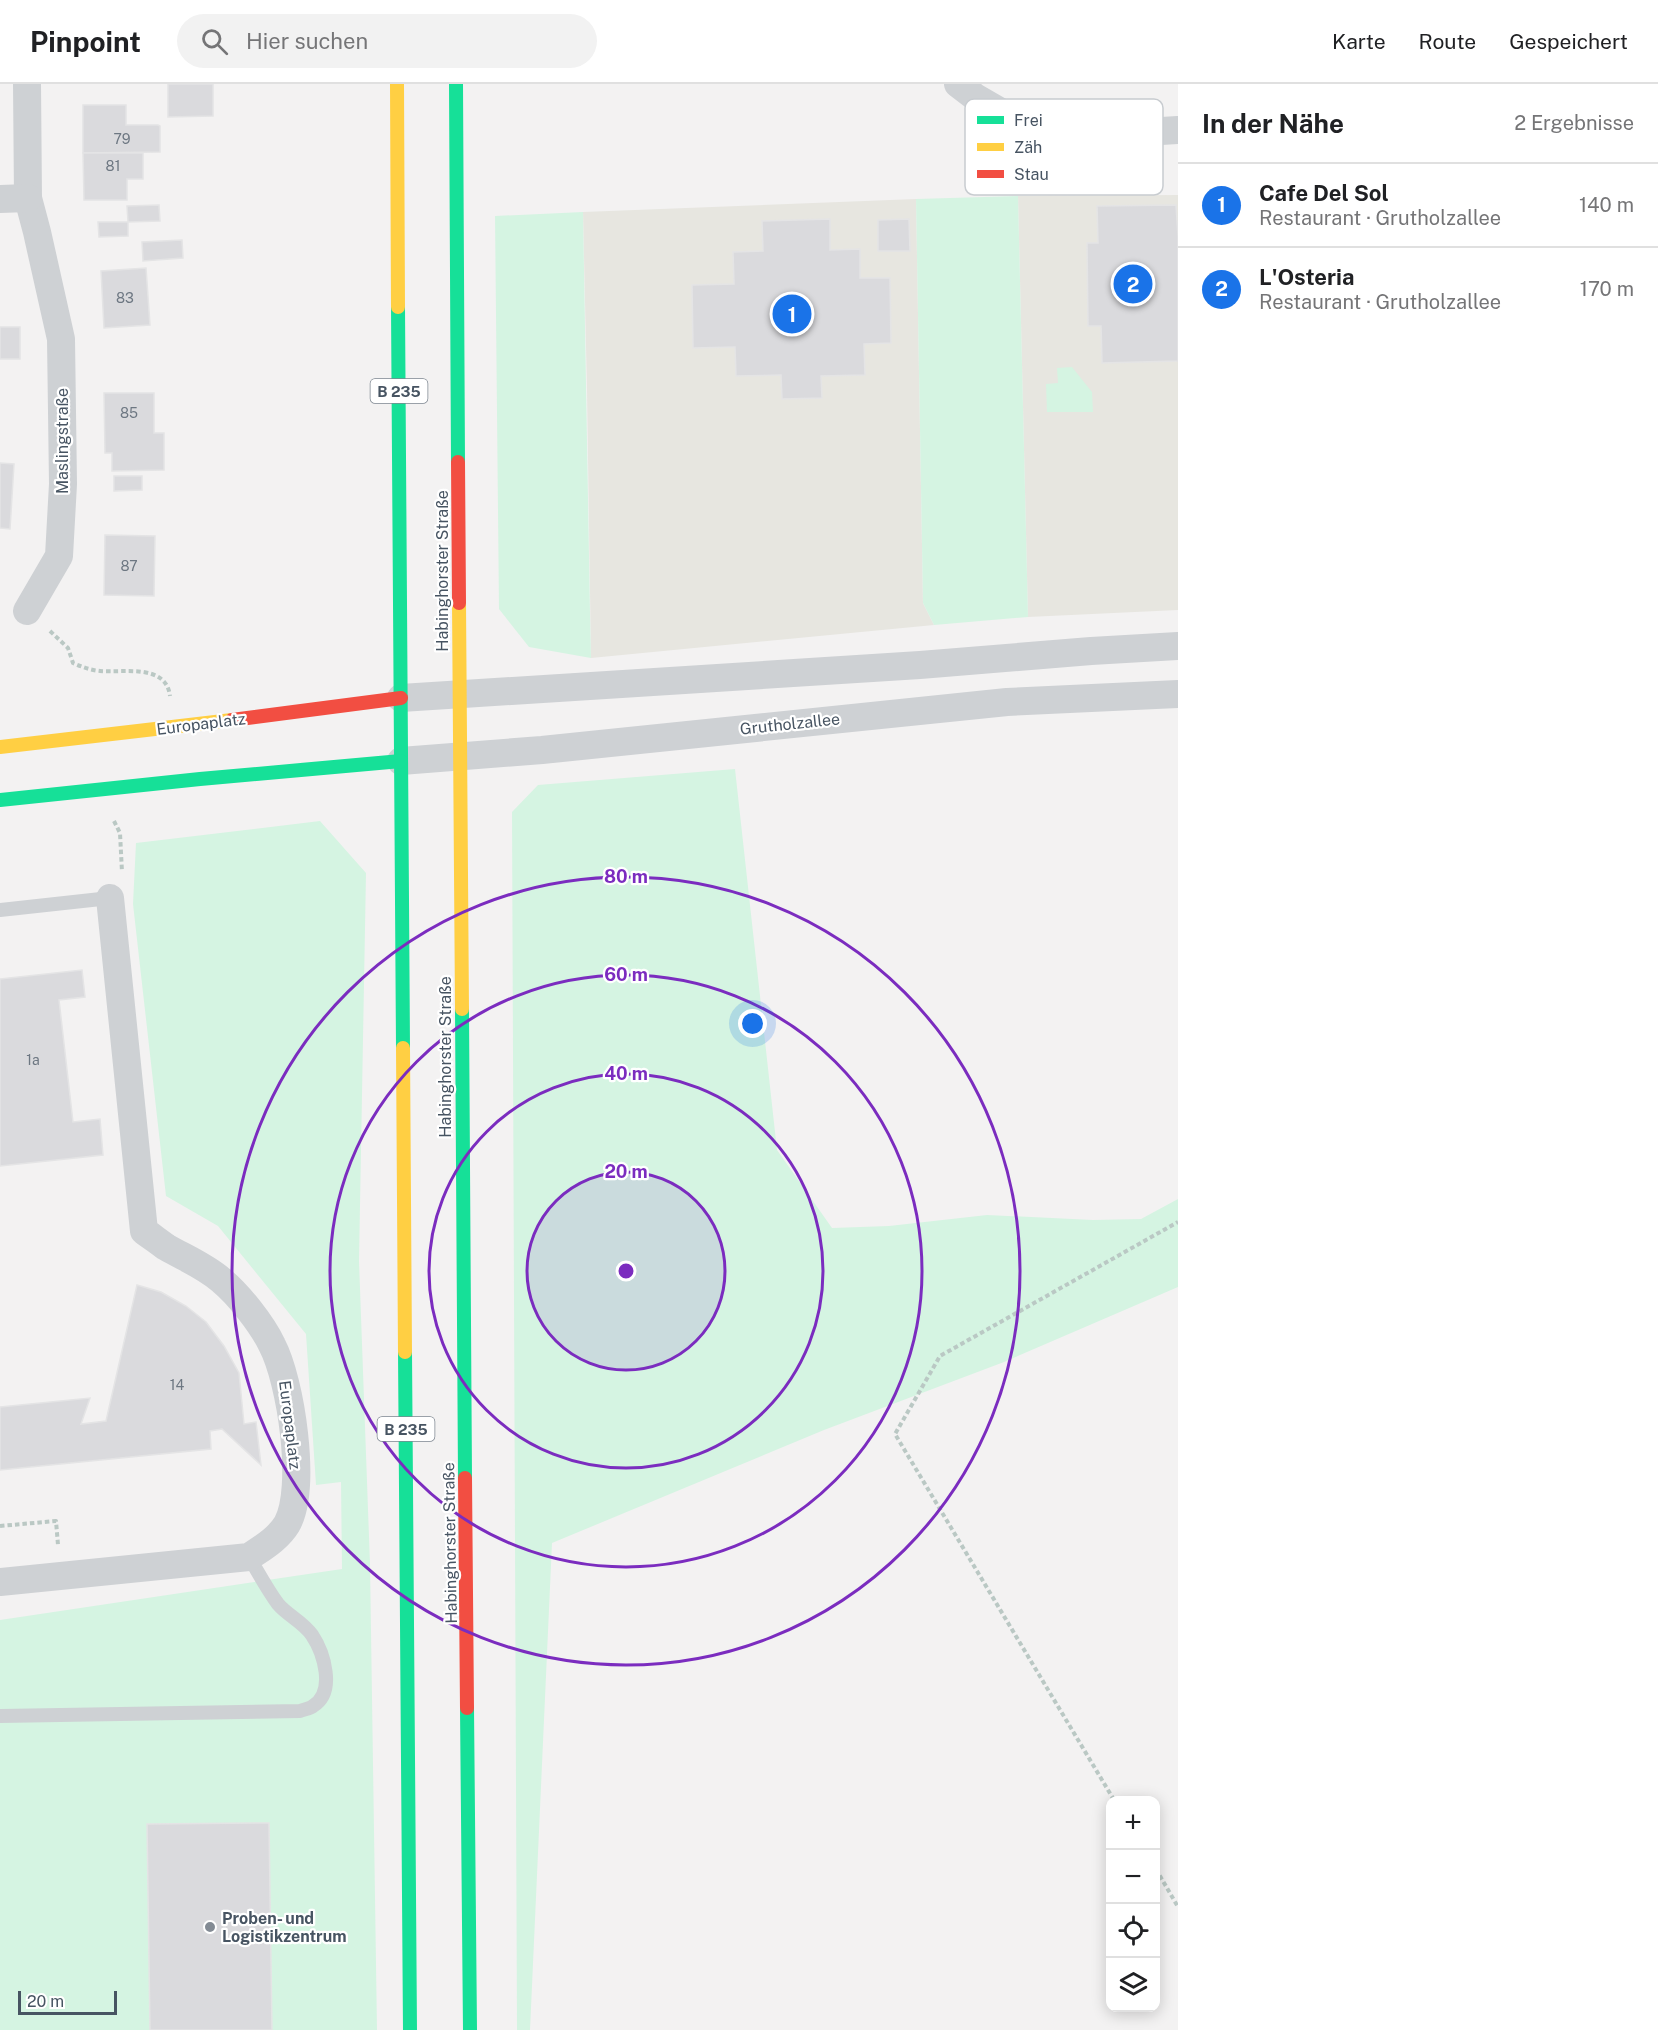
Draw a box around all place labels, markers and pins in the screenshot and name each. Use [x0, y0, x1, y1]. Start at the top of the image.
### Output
pin: 2 [1114, 262, 1152, 306]
pin: 1 [772, 292, 812, 336]
centre of rings [616, 1261, 636, 1281]
place label: Proben- und Logistikzentrum [222, 1909, 347, 1946]
marker: Proben- und Logistikzentrum [203, 1920, 217, 1934]

